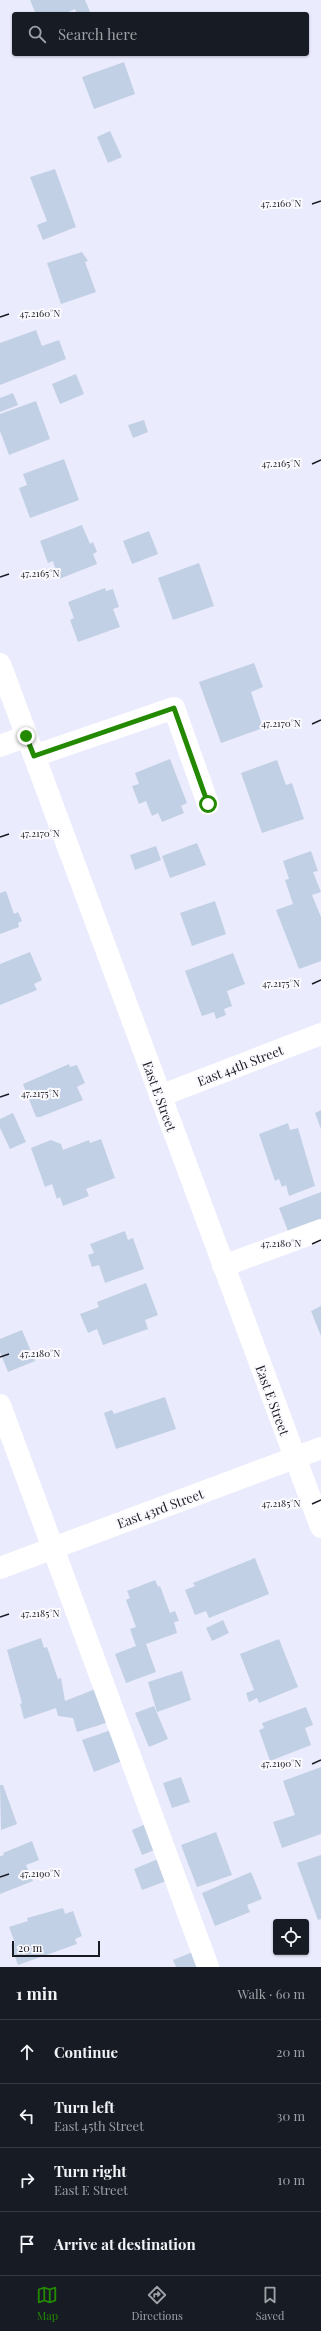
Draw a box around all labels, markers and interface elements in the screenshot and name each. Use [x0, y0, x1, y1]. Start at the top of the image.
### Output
search box [12, 12, 309, 56]
icon: search [26, 23, 48, 45]
text: Search here [58, 24, 137, 44]
text: 47.2160°N [261, 196, 301, 210]
text: 47.2160°N [20, 306, 60, 320]
text: 47.2165°N [261, 456, 301, 470]
text: 47.2165°N [20, 566, 60, 580]
text: 47.2170°N [261, 716, 301, 730]
route end [17, 727, 35, 745]
route start [199, 795, 217, 813]
text: 47.2170°N [20, 826, 60, 840]
text: 47.2175°N [262, 976, 300, 990]
street label: East 44th Street [195, 1041, 286, 1089]
street label: East E Street [139, 1058, 181, 1134]
text: 47.2175°N [21, 1086, 59, 1100]
text: 47.2180°N [261, 1236, 301, 1250]
text: 47.2180°N [20, 1346, 60, 1360]
street label: East E Street [252, 1362, 294, 1438]
street label: East 43rd Street [114, 1484, 206, 1532]
text: 47.2185°N [261, 1496, 301, 1510]
text: 47.2185°N [20, 1606, 60, 1620]
text: 47.2190°N [261, 1756, 301, 1770]
text: 47.2190°N [20, 1866, 60, 1880]
map controls [273, 1919, 309, 1955]
button: locate [273, 1919, 309, 1955]
scale bar [12, 1939, 100, 1958]
text: 20 m [18, 1940, 42, 1955]
text: 1 min [16, 1982, 58, 2004]
text: Walk · 60 m [237, 1985, 305, 2002]
icon: ahead [16, 2041, 38, 2063]
text: Continue [54, 2042, 118, 2062]
text: 20 m [276, 2043, 305, 2060]
text: Turn left [54, 2097, 115, 2117]
icon: left [16, 2105, 38, 2127]
text: 30 m [277, 2107, 305, 2124]
text: East 45th Street [54, 2117, 144, 2134]
text: Turn right [54, 2161, 127, 2181]
icon: right [16, 2169, 38, 2191]
text: 10 m [278, 2171, 305, 2188]
text: East E Street [54, 2181, 128, 2198]
icon: arrive [16, 2233, 38, 2255]
text: Arrive at destination [54, 2234, 196, 2254]
tab: Map [36, 2284, 58, 2323]
tab: Directions [131, 2284, 183, 2323]
tab: Saved [256, 2284, 284, 2323]

